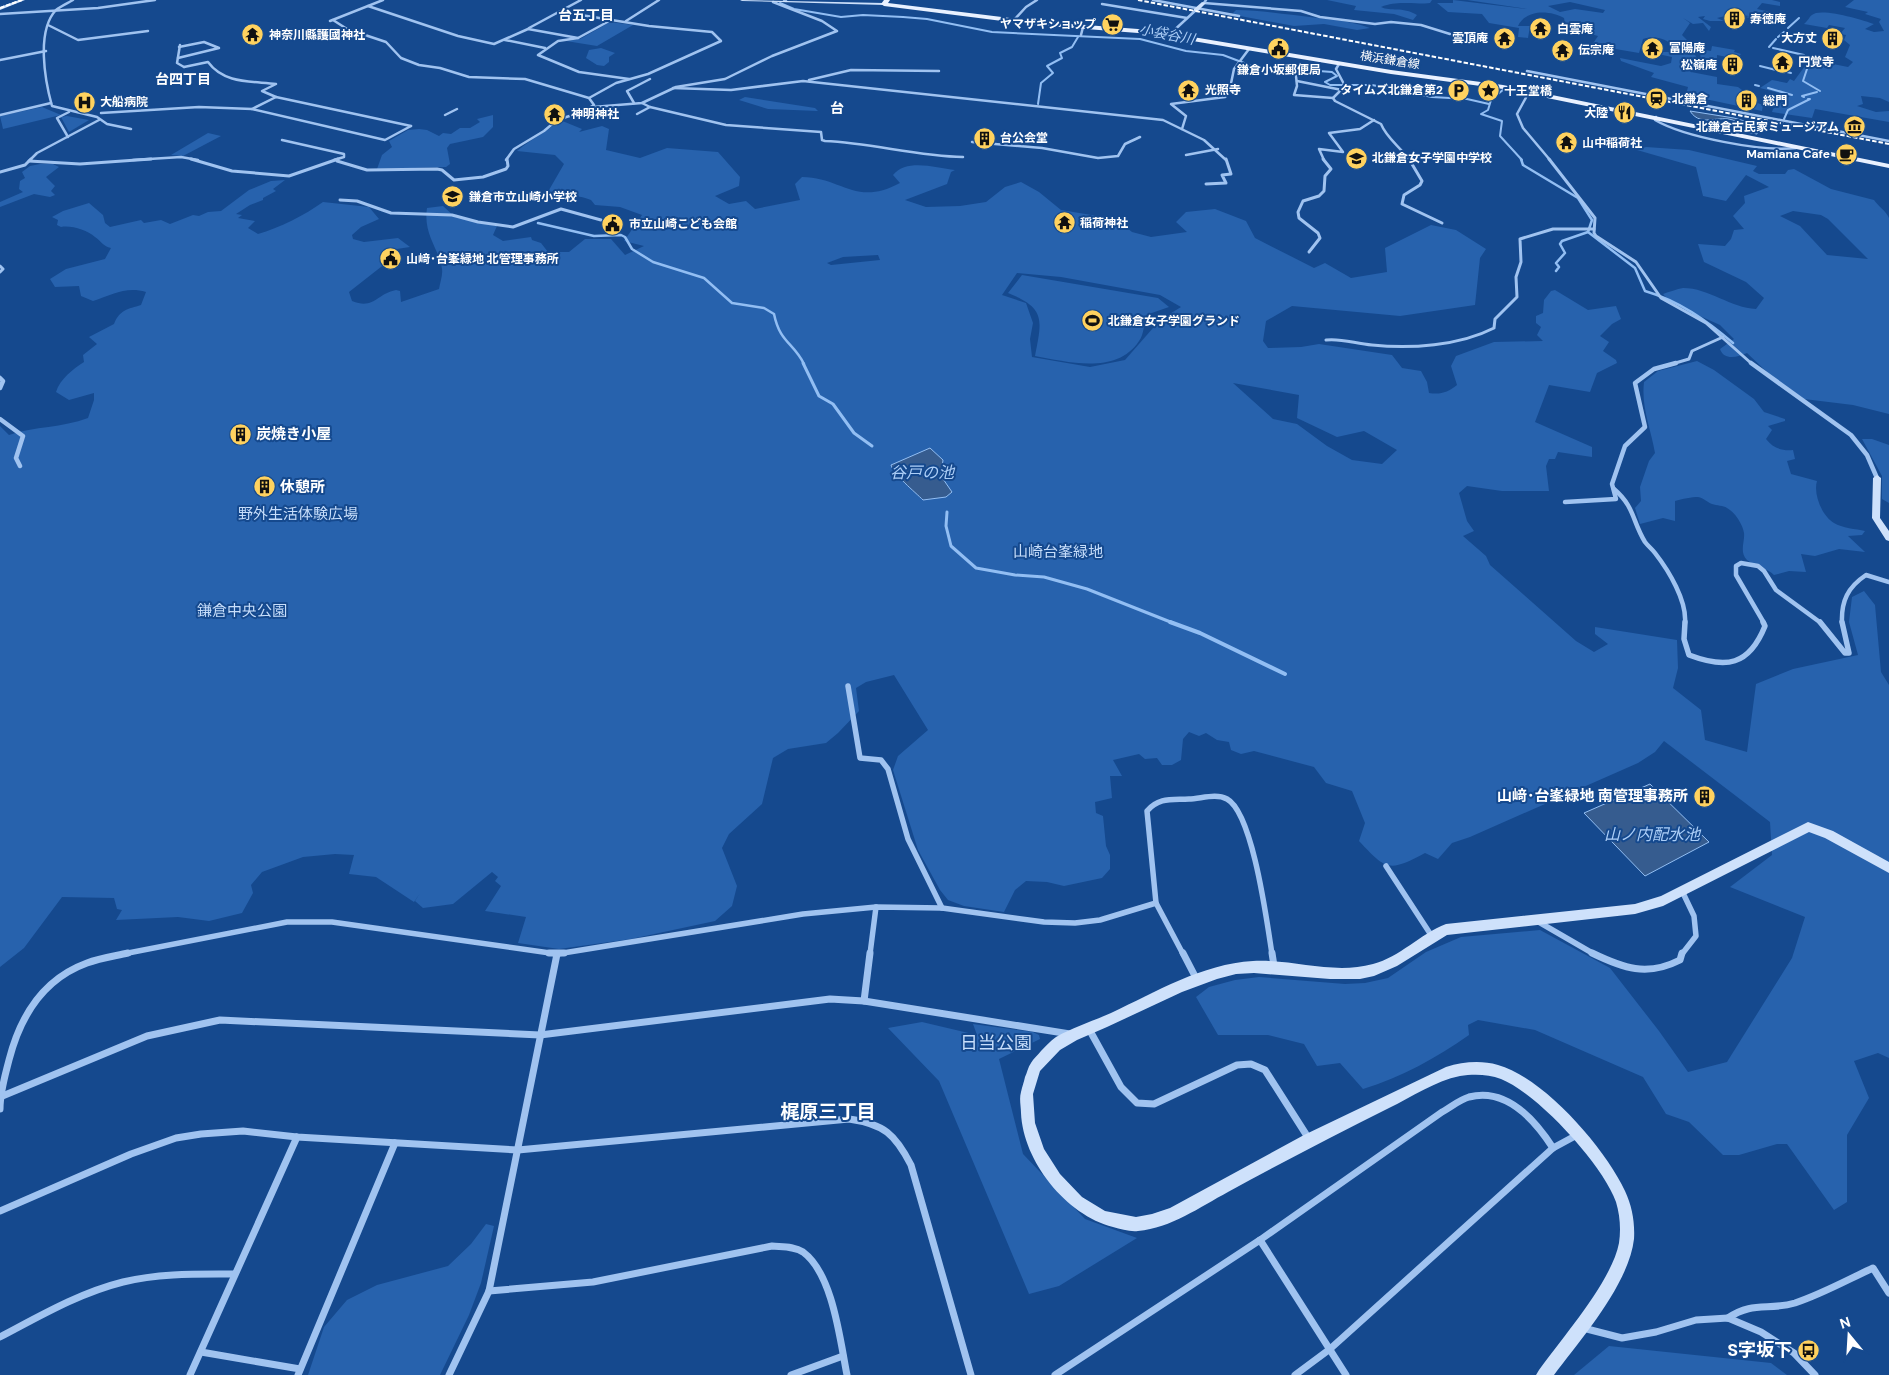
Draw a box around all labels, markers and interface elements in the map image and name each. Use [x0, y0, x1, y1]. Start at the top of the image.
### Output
district label: 台五丁目 [558, 6, 614, 24]
building icon: 寿徳庵 [1722, 7, 1746, 31]
place label: 寿徳庵 [1750, 11, 1786, 27]
supermarket icon: ヤマザキショップ [1100, 12, 1124, 36]
place label: ヤマザキショップ [1000, 16, 1096, 32]
temple icon: 白雲庵 [1529, 17, 1553, 41]
water label: 小袋谷川 [1138, 20, 1198, 49]
place label: 白雲庵 [1557, 21, 1593, 37]
temple icon: 神奈川縣護國神社 [241, 23, 265, 47]
temple icon: 雲頂庵 [1492, 26, 1516, 50]
building icon: 大方丈 [1821, 26, 1845, 50]
place label: 神奈川縣護國神社 [269, 27, 365, 43]
place label: 雲頂庵 [1452, 30, 1488, 46]
place label: 大方丈 [1781, 30, 1817, 46]
temple icon: 富陽庵 [1641, 36, 1665, 60]
public building icon: 鎌倉小坂郵便局 [1267, 37, 1291, 61]
temple icon: 伝宗庵 [1550, 38, 1574, 62]
place label: 富陽庵 [1669, 40, 1705, 56]
place label: 伝宗庵 [1578, 42, 1614, 58]
street label: 横浜鎌倉線 [1359, 47, 1421, 73]
temple icon: 円覚寺 [1770, 50, 1794, 74]
building icon: 松嶺庵 [1721, 53, 1745, 77]
place label: 円覚寺 [1798, 54, 1834, 70]
place label: 松嶺庵 [1681, 57, 1717, 73]
place label: 鎌倉小坂郵便局 [1237, 62, 1321, 78]
district label: 台四丁目 [155, 70, 211, 88]
temple icon: 光照寺 [1177, 78, 1201, 102]
parking icon: タイムズ北鎌倉第2 [1447, 78, 1471, 102]
place icon: 十王堂橋 [1476, 79, 1500, 103]
place label: 光照寺 [1205, 82, 1241, 98]
place label: タイムズ北鎌倉第2 [1340, 82, 1443, 98]
place label: 十王堂橋 [1504, 83, 1553, 99]
station icon: 北鎌倉 [1644, 87, 1668, 111]
building icon: 総門 [1735, 89, 1759, 113]
hospital icon: 大船病院 [72, 90, 96, 114]
place label: 北鎌倉 [1672, 91, 1708, 107]
place label: 総門 [1763, 93, 1787, 109]
place label: 大船病院 [100, 94, 148, 110]
district label: 台 [830, 99, 844, 117]
restaurant icon: 大陸 [1612, 101, 1636, 125]
temple icon: 神明神社 [543, 102, 567, 126]
place label: 大陸 [1584, 105, 1608, 121]
place label: 神明神社 [571, 106, 619, 122]
museum icon: 北鎌倉古民家ミュージアム [1843, 115, 1867, 139]
place label: 北鎌倉古民家ミュージアム [1696, 119, 1839, 135]
building icon: 台公会堂 [972, 126, 996, 150]
place label: 台公会堂 [1000, 130, 1048, 146]
temple icon: 山中稲荷社 [1554, 131, 1578, 155]
place label: 山中稲荷社 [1582, 135, 1642, 151]
cafe icon: Mamiana Cafe [1834, 142, 1858, 166]
school or university icon: 北鎌倉女子学園中学校 [1344, 146, 1368, 170]
place label: Mamiana Cafe [1746, 146, 1830, 162]
place label: 北鎌倉女子学園中学校 [1372, 150, 1492, 166]
school or university icon: 鎌倉市立山崎小学校 [441, 185, 465, 209]
place label: 鎌倉市立山崎小学校 [469, 189, 577, 205]
temple icon: 稲荷神社 [1052, 211, 1076, 235]
public building icon: 市立山崎こども会館 [601, 212, 625, 236]
place label: 稲荷神社 [1080, 215, 1128, 231]
place label: 市立山崎こども会館 [629, 216, 737, 232]
public building icon: 山﨑･台峯緑地 北管理事務所 [378, 247, 402, 271]
place label: 山﨑･台峯緑地 北管理事務所 [406, 251, 559, 267]
sports icon: 北鎌倉女子学園グランド [1080, 309, 1104, 333]
place label: 北鎌倉女子学園グランド [1108, 313, 1240, 329]
building icon: 炭焼き小屋 [228, 422, 252, 446]
place label: 炭焼き小屋 [256, 424, 331, 444]
water label: 谷戸の池 [890, 462, 956, 483]
building icon: 休憩所 [252, 475, 276, 499]
place label: 休憩所 [280, 477, 325, 497]
park label: 野外生活体験広場 [238, 504, 358, 524]
park label: 山崎台峯緑地 [1013, 542, 1103, 562]
park label: 鎌倉中央公園 [197, 601, 287, 621]
building icon: 山﨑･台峯緑地 南管理事務所 [1692, 784, 1716, 808]
place label: 山﨑･台峯緑地 南管理事務所 [1497, 786, 1688, 806]
water label: 山ノ内配水池 [1604, 824, 1702, 845]
park label: 日当公園 [960, 1031, 1032, 1055]
district label: 梶原三丁目 [780, 1099, 876, 1124]
north arrow [1824, 1310, 1874, 1360]
text: N [1837, 1312, 1853, 1333]
place label: S字坂下 [1727, 1338, 1792, 1362]
bus stop icon: S字坂下 [1796, 1338, 1820, 1362]

